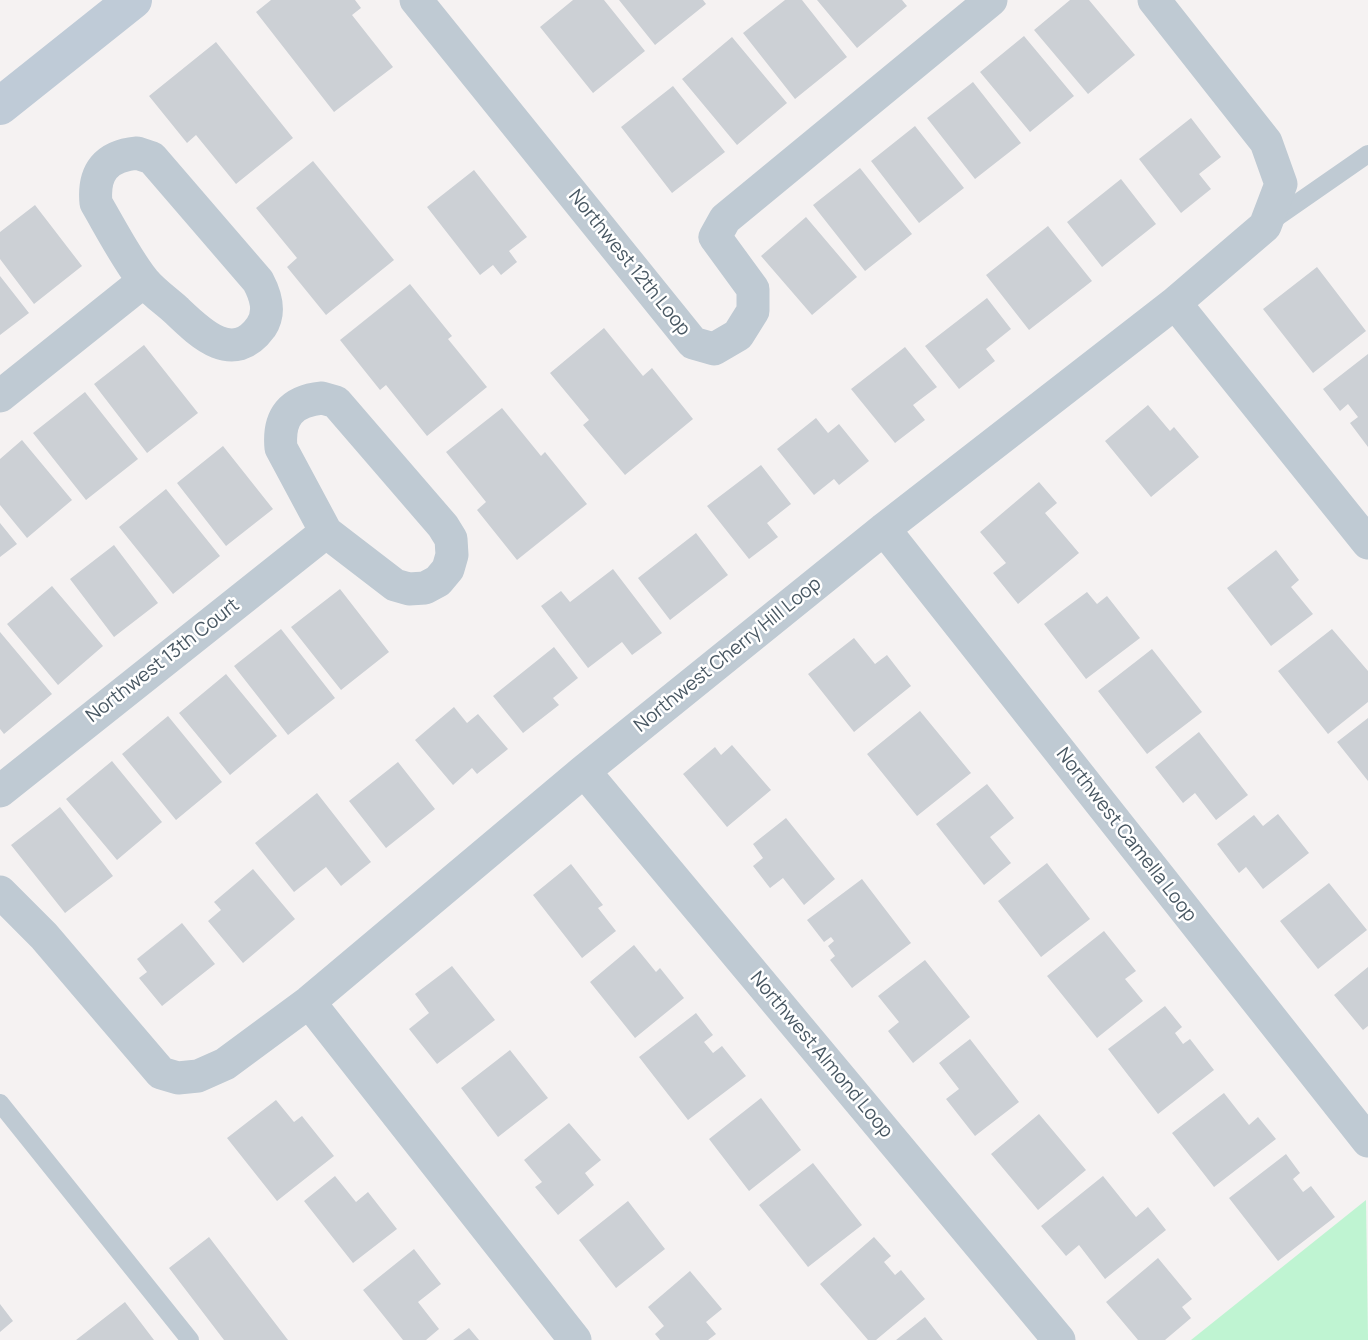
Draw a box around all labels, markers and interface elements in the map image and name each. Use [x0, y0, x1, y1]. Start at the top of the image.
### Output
street label: Northwest 12th Loop [563, 185, 695, 341]
street label: Northwest Cherry Hill Loop [630, 573, 826, 737]
street label: Northwest 13th Court [82, 594, 244, 728]
street label: Northwest Camella Loop [1051, 743, 1201, 927]
street label: Northwest Almond Loop [745, 967, 897, 1143]

